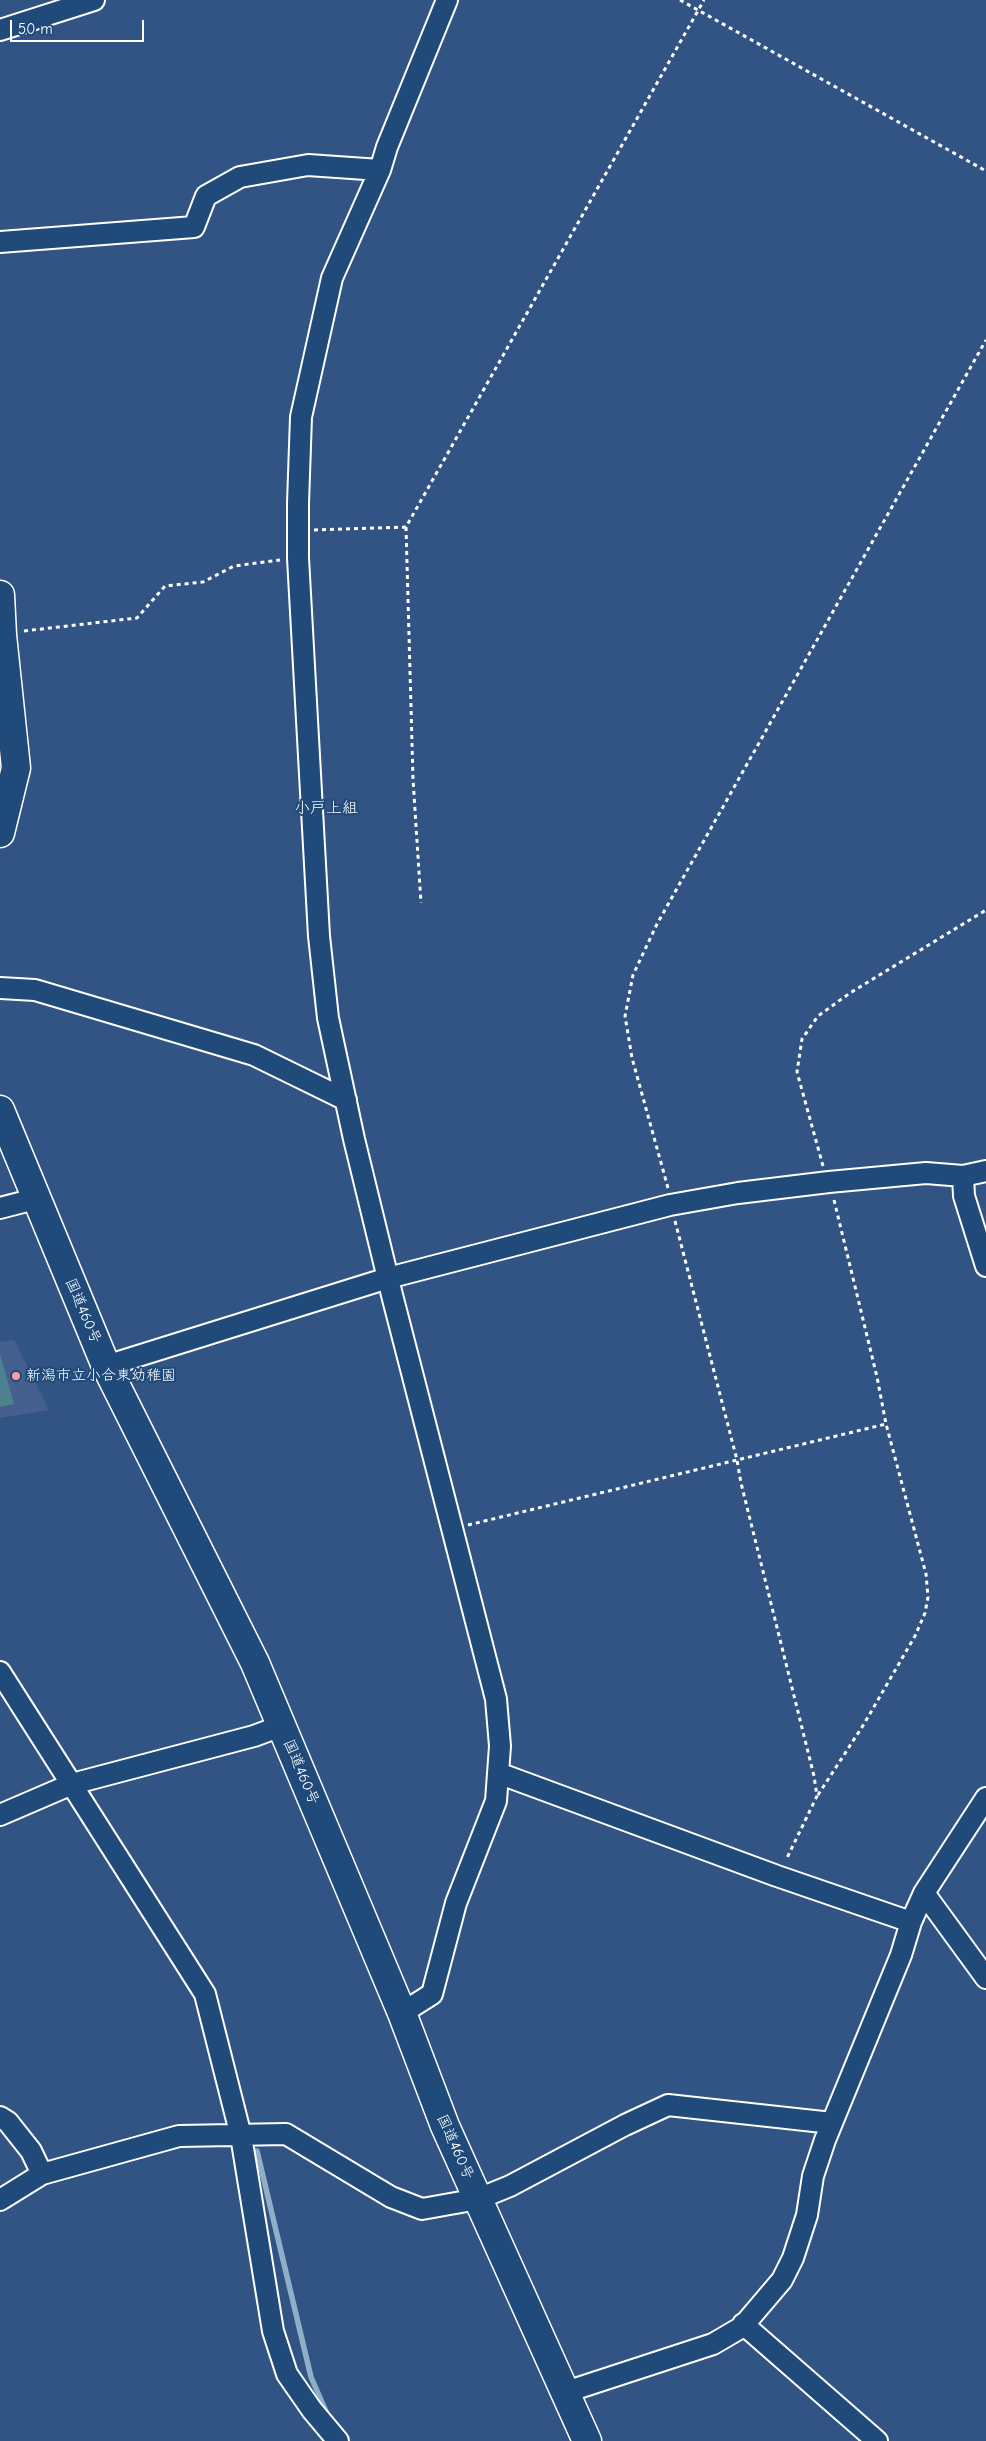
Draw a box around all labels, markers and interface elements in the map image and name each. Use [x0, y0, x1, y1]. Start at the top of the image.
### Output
scale bar [12, 10, 146, 42]
text: 50 m [18, 20, 53, 38]
district label: 小戸上組 [294, 798, 358, 818]
street label: 国道460号 [61, 1275, 105, 1347]
place label: 新潟市立小合東幼稚園 [26, 1367, 176, 1385]
marker: 新潟市立小合東幼稚園 [10, 1370, 22, 1382]
street label: 国道460号 [279, 1736, 323, 1808]
street label: 国道460号 [433, 2112, 477, 2182]

